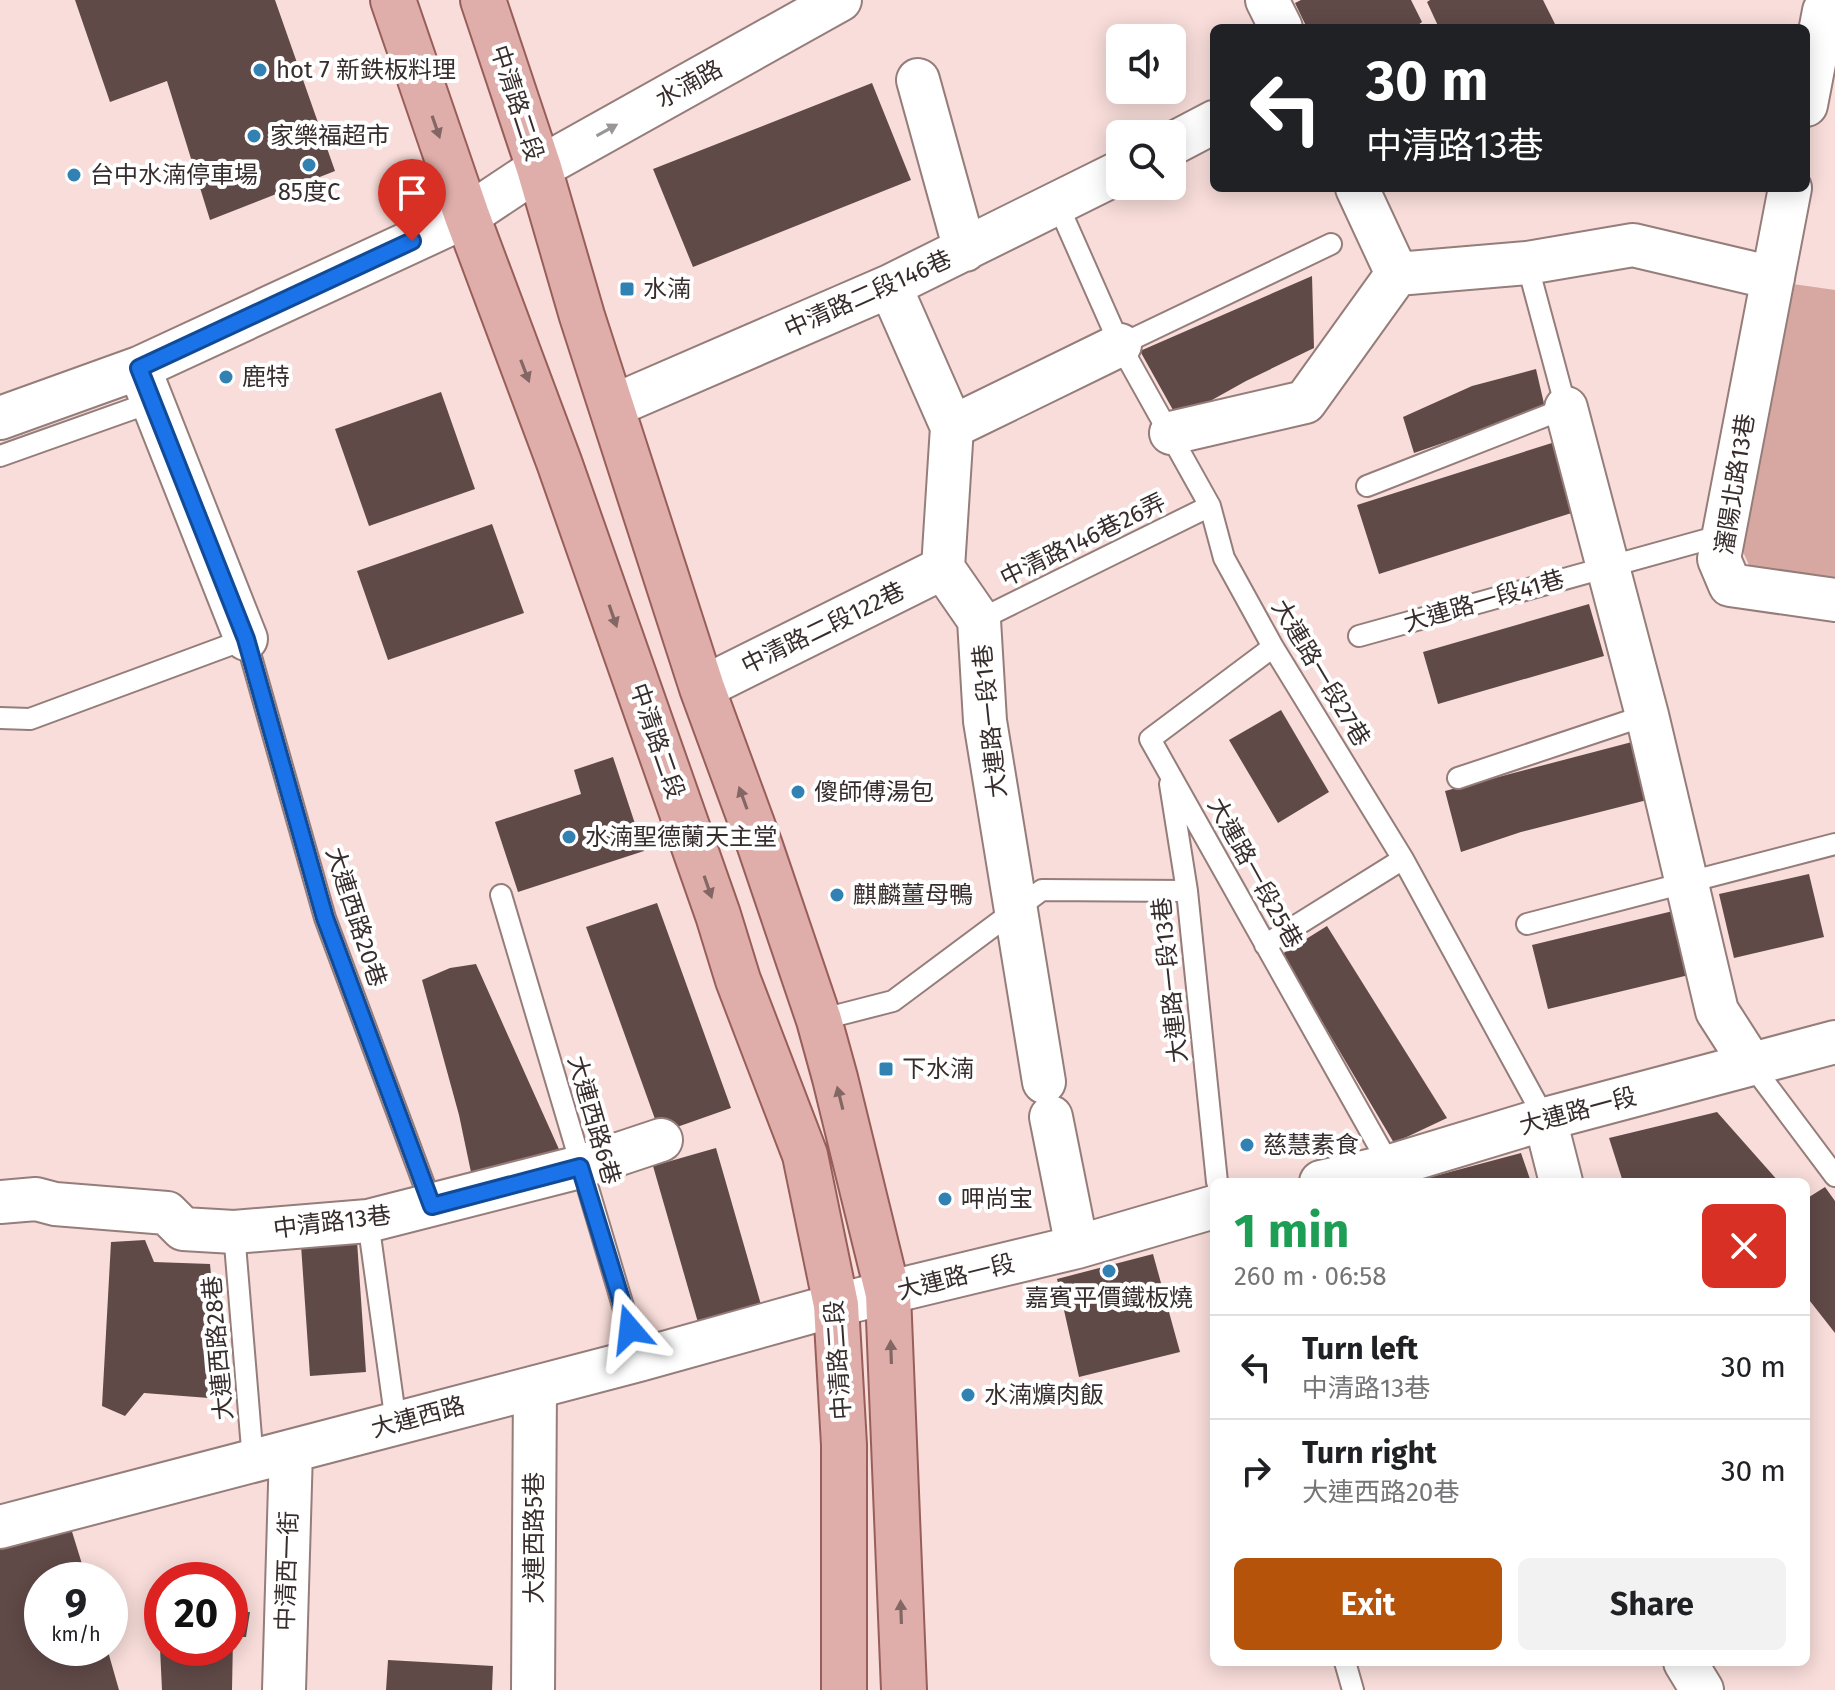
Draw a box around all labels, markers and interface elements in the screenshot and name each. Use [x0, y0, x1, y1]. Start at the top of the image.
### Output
map controls [1106, 24, 1186, 200]
button: sound [1106, 24, 1186, 104]
street label: 中清路二段 [485, 42, 549, 164]
text: 30 m [1366, 48, 1488, 115]
street label: 水湳路 [651, 54, 727, 114]
place label: hot 7 新鉄板料理 [276, 56, 456, 84]
icon: left [1234, 56, 1338, 160]
marker: hot 7 新鉄板料理 [251, 61, 269, 79]
one-way arrow [431, 115, 443, 139]
button: search [1106, 120, 1186, 200]
place label: 家樂福超市 [270, 122, 390, 150]
one-way arrow [596, 123, 618, 137]
text: 中清路13巷 [1366, 124, 1544, 168]
marker: 家樂福超市 [245, 127, 263, 145]
marker: 85度C [300, 156, 318, 174]
pin [378, 159, 446, 241]
place label: 台中水湳停車場 [90, 161, 258, 189]
marker: 台中水湳停車場 [65, 166, 83, 184]
icon: arrive [390, 171, 434, 215]
place label: 85度C [278, 178, 340, 206]
street label: 中清路二段146巷 [780, 245, 956, 343]
place label: 水湳 [643, 275, 691, 303]
marker: 水湳 [618, 280, 636, 298]
one-way arrow [519, 359, 532, 383]
place label: 鹿特 [242, 363, 290, 391]
marker: 鹿特 [217, 368, 235, 386]
street label: 瀋陽北路13巷 [1710, 411, 1760, 557]
street label: 中清路146巷26弄 [996, 488, 1170, 592]
street label: 大連路一段41巷 [1400, 565, 1568, 637]
street label: 中清路二段122巷 [737, 576, 909, 680]
street label: 大連路一段27巷 [1266, 595, 1376, 751]
one-way arrow [608, 604, 620, 628]
street label: 大連路一段1巷 [968, 643, 1012, 799]
street label: 中清路二段 [624, 680, 690, 802]
place label: 傻師傅湯包 [814, 778, 934, 806]
marker: 傻師傅湯包 [789, 783, 807, 801]
one-way arrow [736, 786, 749, 810]
street label: 大連路一段25巷 [1202, 793, 1308, 953]
place label: 水湳聖德蘭天主堂 [585, 823, 777, 851]
marker: 水湳聖德蘭天主堂 [560, 828, 578, 846]
street label: 大連西路20巷 [320, 844, 392, 990]
one-way arrow [703, 876, 715, 900]
place label: 麒麟薑母鴨 [853, 881, 973, 909]
marker: 麒麟薑母鴨 [828, 886, 846, 904]
street label: 大連路一段13巷 [1147, 896, 1193, 1064]
street label: 大連西路6巷 [562, 1052, 626, 1188]
place label: 下水湳 [902, 1055, 974, 1083]
marker: 下水湳 [877, 1060, 895, 1078]
street label: 大連路一段 [1516, 1082, 1640, 1140]
one-way arrow [833, 1086, 846, 1111]
place label: 慈慧素食 [1263, 1131, 1359, 1159]
marker: 慈慧素食 [1238, 1136, 1256, 1154]
place label: 呷尚宝 [961, 1185, 1033, 1213]
marker: 呷尚宝 [936, 1190, 954, 1208]
street label: 中清路13巷 [272, 1201, 392, 1243]
text: 1 min [1234, 1202, 1349, 1260]
button: close [1702, 1204, 1786, 1288]
street label: 大連路一段 [894, 1249, 1018, 1305]
text: 260 m · 06:58 [1234, 1261, 1387, 1292]
marker: 嘉賓平價鐵板燒 [1100, 1262, 1118, 1280]
street label: 大連西路28巷 [198, 1275, 238, 1421]
place label: 嘉賓平價鐵板燒 [1025, 1284, 1193, 1312]
position arrow [588, 1287, 672, 1371]
street label: 中清路二段 [820, 1299, 856, 1421]
text: Turn left [1302, 1331, 1418, 1367]
one-way arrow [884, 1339, 897, 1364]
icon: left [1234, 1345, 1278, 1389]
text: 30 m [1721, 1349, 1786, 1385]
text: 中清路13巷 [1302, 1373, 1430, 1404]
place label: 水湳爌肉飯 [984, 1381, 1104, 1409]
marker: 水湳爌肉飯 [959, 1386, 977, 1404]
street label: 大連西路 [368, 1391, 468, 1443]
text: Turn right [1302, 1435, 1437, 1471]
icon: right [1234, 1449, 1278, 1493]
text: 30 m [1721, 1453, 1786, 1489]
street label: 大連西路5巷 [520, 1472, 548, 1604]
text: 大連西路20巷 [1302, 1477, 1459, 1508]
street label: 中清西一街 [271, 1511, 303, 1631]
button: Exit [1234, 1558, 1502, 1650]
button: Share [1518, 1558, 1786, 1650]
speed limit sign: 20 [144, 1562, 248, 1666]
text: 9 [65, 1580, 87, 1628]
one-way arrow [895, 1599, 908, 1624]
text: km/h [51, 1622, 101, 1646]

